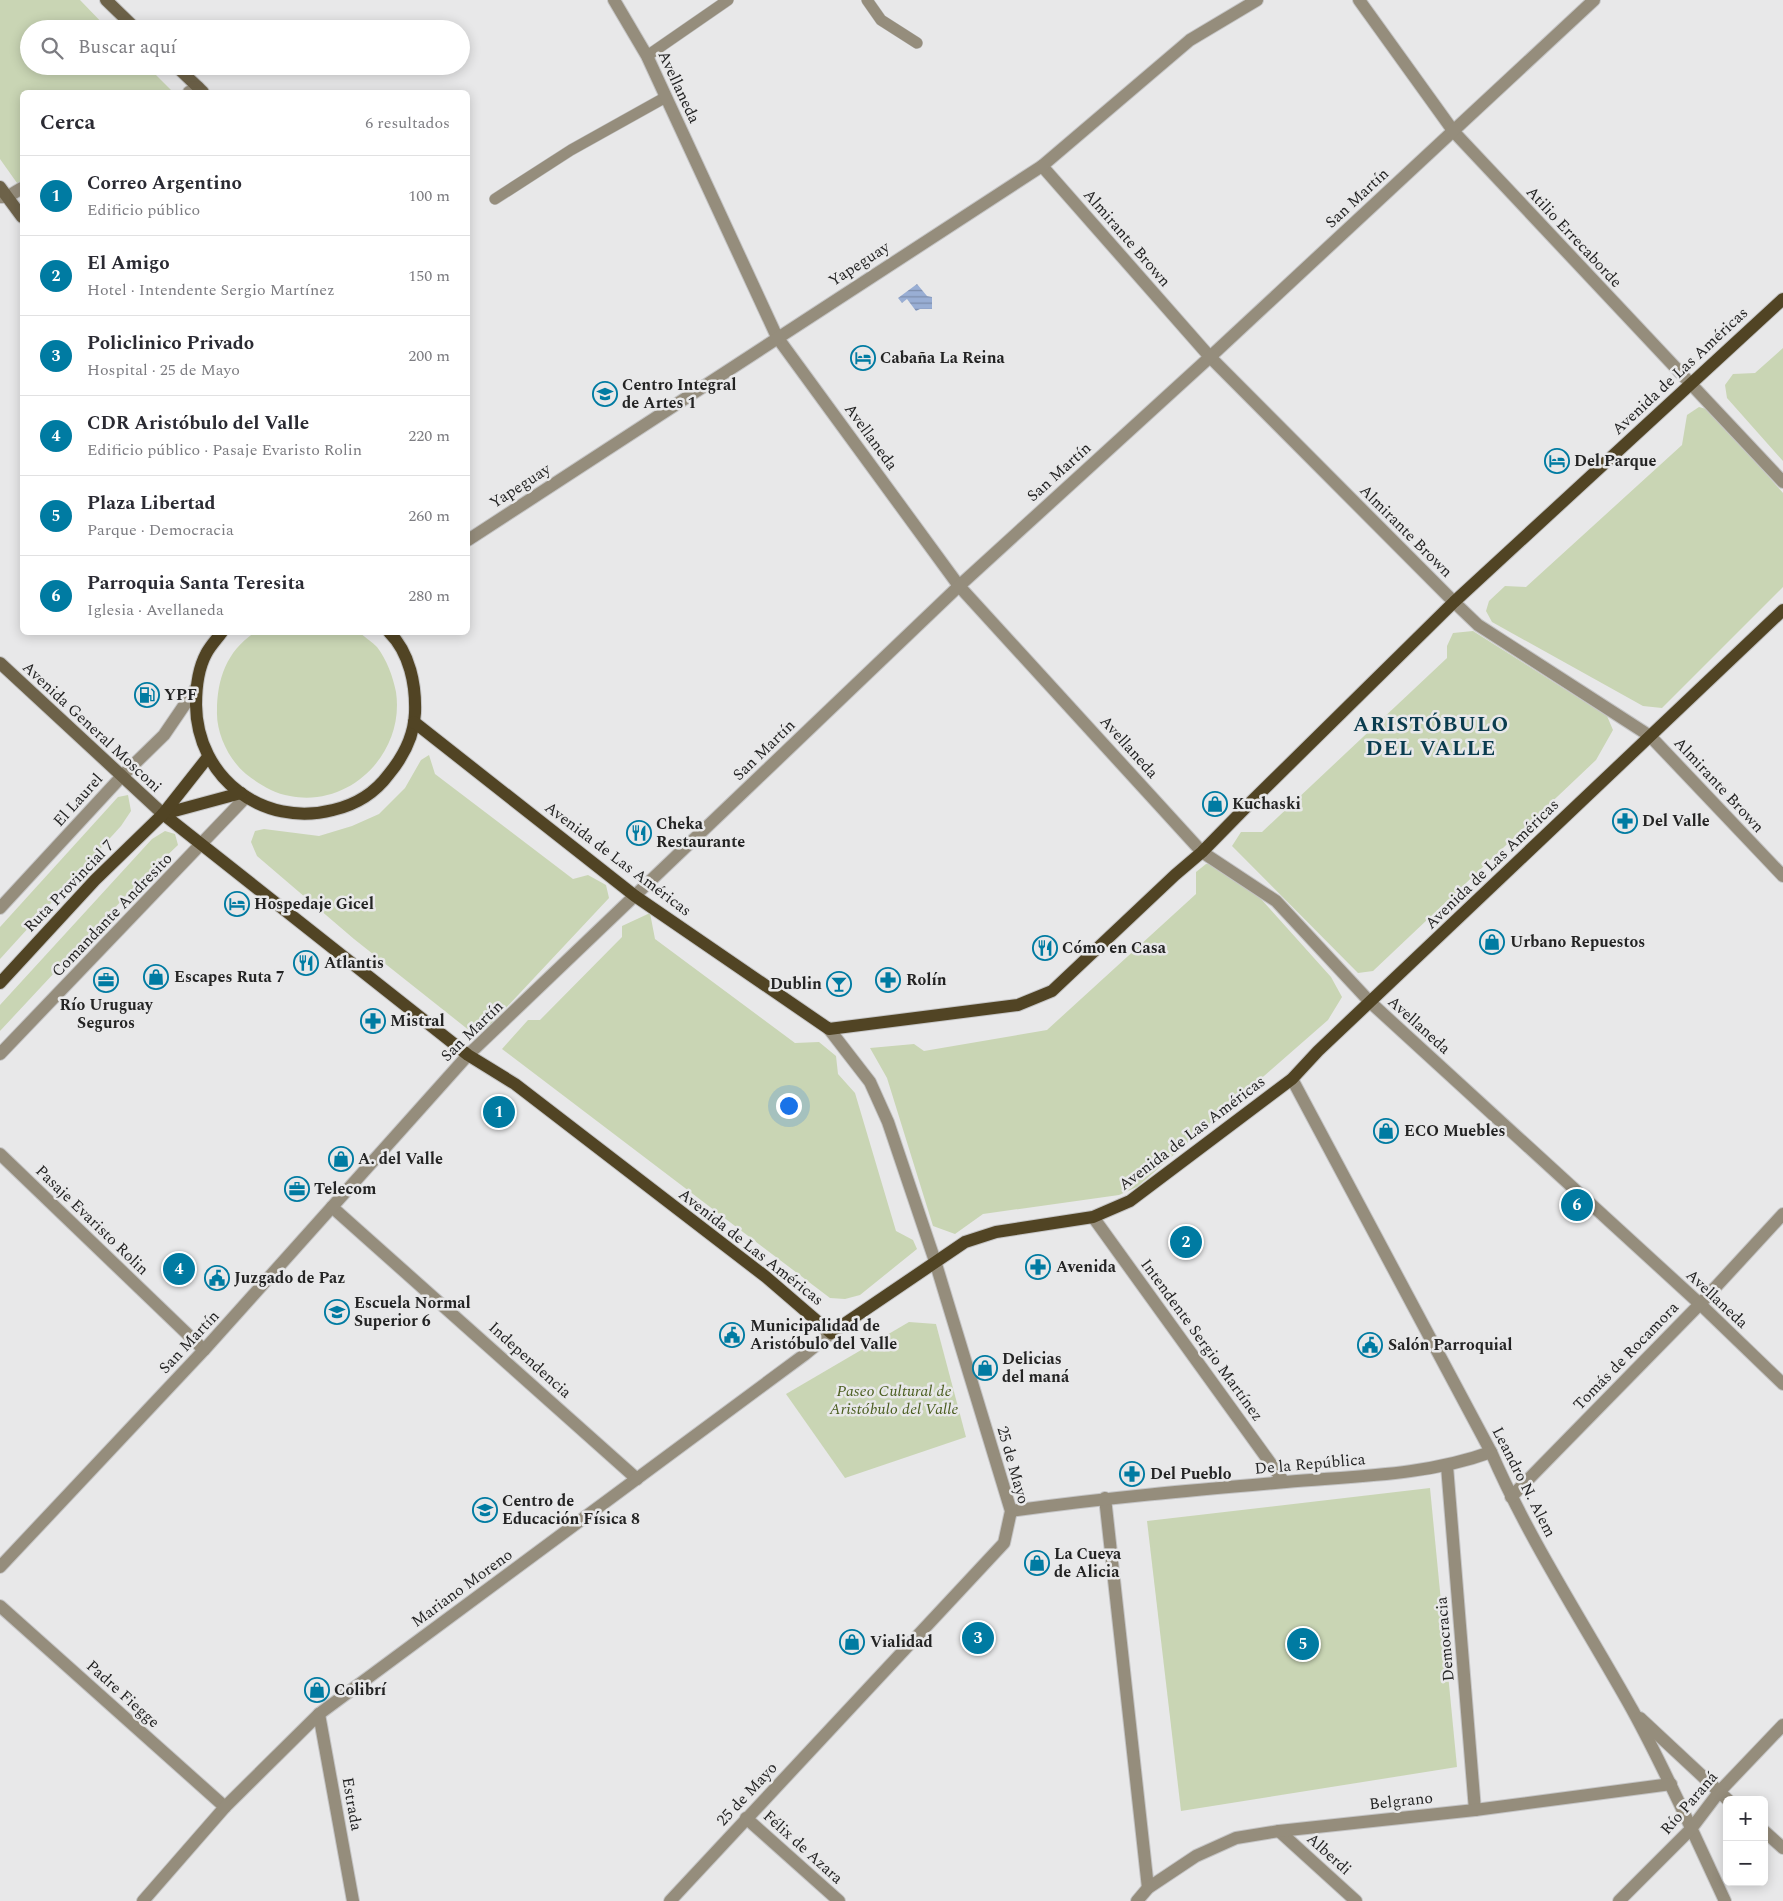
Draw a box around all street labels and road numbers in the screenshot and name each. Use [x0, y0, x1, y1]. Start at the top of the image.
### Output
street label: Avellaneda [652, 47, 706, 128]
street label: San Martín [1320, 162, 1394, 234]
street label: Atilio Errecaborde [1520, 181, 1628, 293]
street label: Almirante Brown [1078, 184, 1176, 292]
street label: Yapeguay [824, 235, 895, 293]
street label: Avenida de Las Américas [1607, 301, 1753, 441]
street label: Avellaneda [838, 398, 904, 476]
street label: San Martín [1021, 436, 1097, 508]
street label: Yapeguay [485, 457, 556, 515]
street label: Almirante Brown [1354, 479, 1458, 583]
street label: Avenida General Mosconi [17, 656, 167, 798]
street label: Avellaneda [1094, 710, 1164, 784]
street label: San Martín [727, 714, 801, 786]
street label: Almirante Brown [1668, 732, 1770, 838]
street label: El Laurel [47, 768, 109, 832]
street label: Avenida de Las Américas [1419, 793, 1565, 935]
street label: Avenida de Las Américas [539, 796, 697, 922]
street label: Ruta Provincial 7 [18, 834, 120, 938]
street label: Comandante Andresito [46, 847, 178, 983]
street label: Avellaneda [1382, 990, 1456, 1060]
street label: San Martín [435, 995, 509, 1067]
street label: Avenida de Las Américas [1113, 1070, 1271, 1196]
street label: Pasaje Evaristo Rolin [30, 1159, 154, 1281]
street label: Avenida de Las Américas [673, 1183, 829, 1311]
street label: Intendente Sergio Martínez [1135, 1254, 1269, 1426]
street label: Avellaneda [1680, 1264, 1754, 1334]
street label: Tomás de Rocamora [1568, 1296, 1685, 1416]
street label: San Martín [153, 1305, 225, 1379]
street label: Independencia [483, 1316, 577, 1404]
street label: Leandro N. Alem [1486, 1422, 1562, 1542]
street label: 25 de Mayo [990, 1423, 1036, 1507]
street label: De la República [1254, 1447, 1367, 1481]
street label: Mariano Moreno [406, 1543, 518, 1633]
street label: Democracia [1429, 1595, 1461, 1682]
street label: Padre Fiegge [81, 1654, 165, 1734]
street label: 25 de Mayo [711, 1757, 783, 1831]
street label: Río Paraná [1655, 1766, 1724, 1840]
street label: Estrada [335, 1775, 369, 1833]
street label: Belgrano [1368, 1786, 1434, 1816]
street label: Félix de Azara [757, 1804, 849, 1890]
street label: Alberdi [1301, 1827, 1357, 1881]

